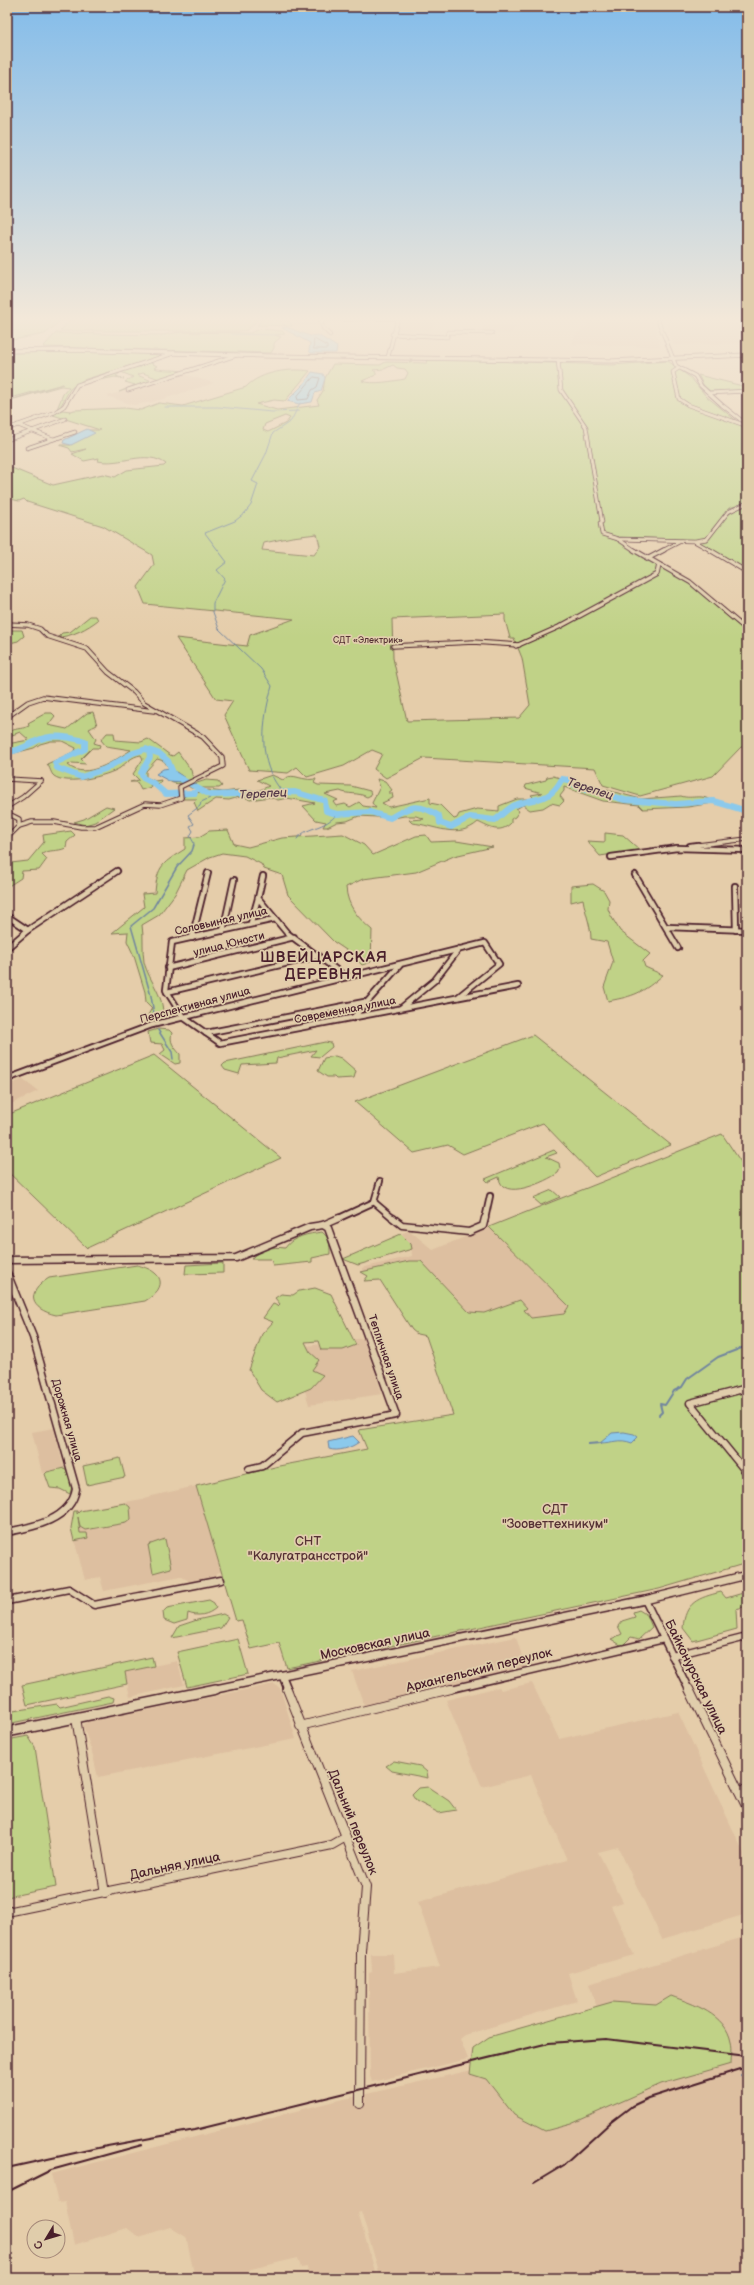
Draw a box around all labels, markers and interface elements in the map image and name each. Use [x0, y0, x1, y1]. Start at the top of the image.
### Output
park label: СДТ «Электрик» [333, 635, 403, 646]
water label: Терепец [565, 774, 615, 804]
water label: Терепец [239, 785, 287, 803]
street label: Соловьиная улица [173, 904, 269, 938]
street label: улица Юности [192, 929, 266, 959]
district label: ШВЕЙЦАРСКАЯ ДЕРЕВНЯ [260, 947, 388, 984]
street label: Перспективная улица [138, 984, 252, 1026]
street label: Современная улица [293, 994, 397, 1026]
street label: Тепличная улица [365, 1313, 407, 1402]
street label: Дорожная улица [49, 1377, 85, 1463]
park label: СДТ "Зооветтехникум" [502, 1501, 608, 1532]
park label: СНТ "Калугатрансстрой" [248, 1533, 368, 1564]
street label: Байконурская улица [661, 1617, 731, 1737]
street label: Московская улица [319, 1624, 432, 1663]
street label: Архангельский переулок [403, 1644, 554, 1696]
street label: Дальний переулок [324, 1767, 382, 1877]
street label: Дальняя улица [128, 1849, 222, 1883]
north arrow [26, 2219, 66, 2259]
text: С [31, 2238, 46, 2252]

